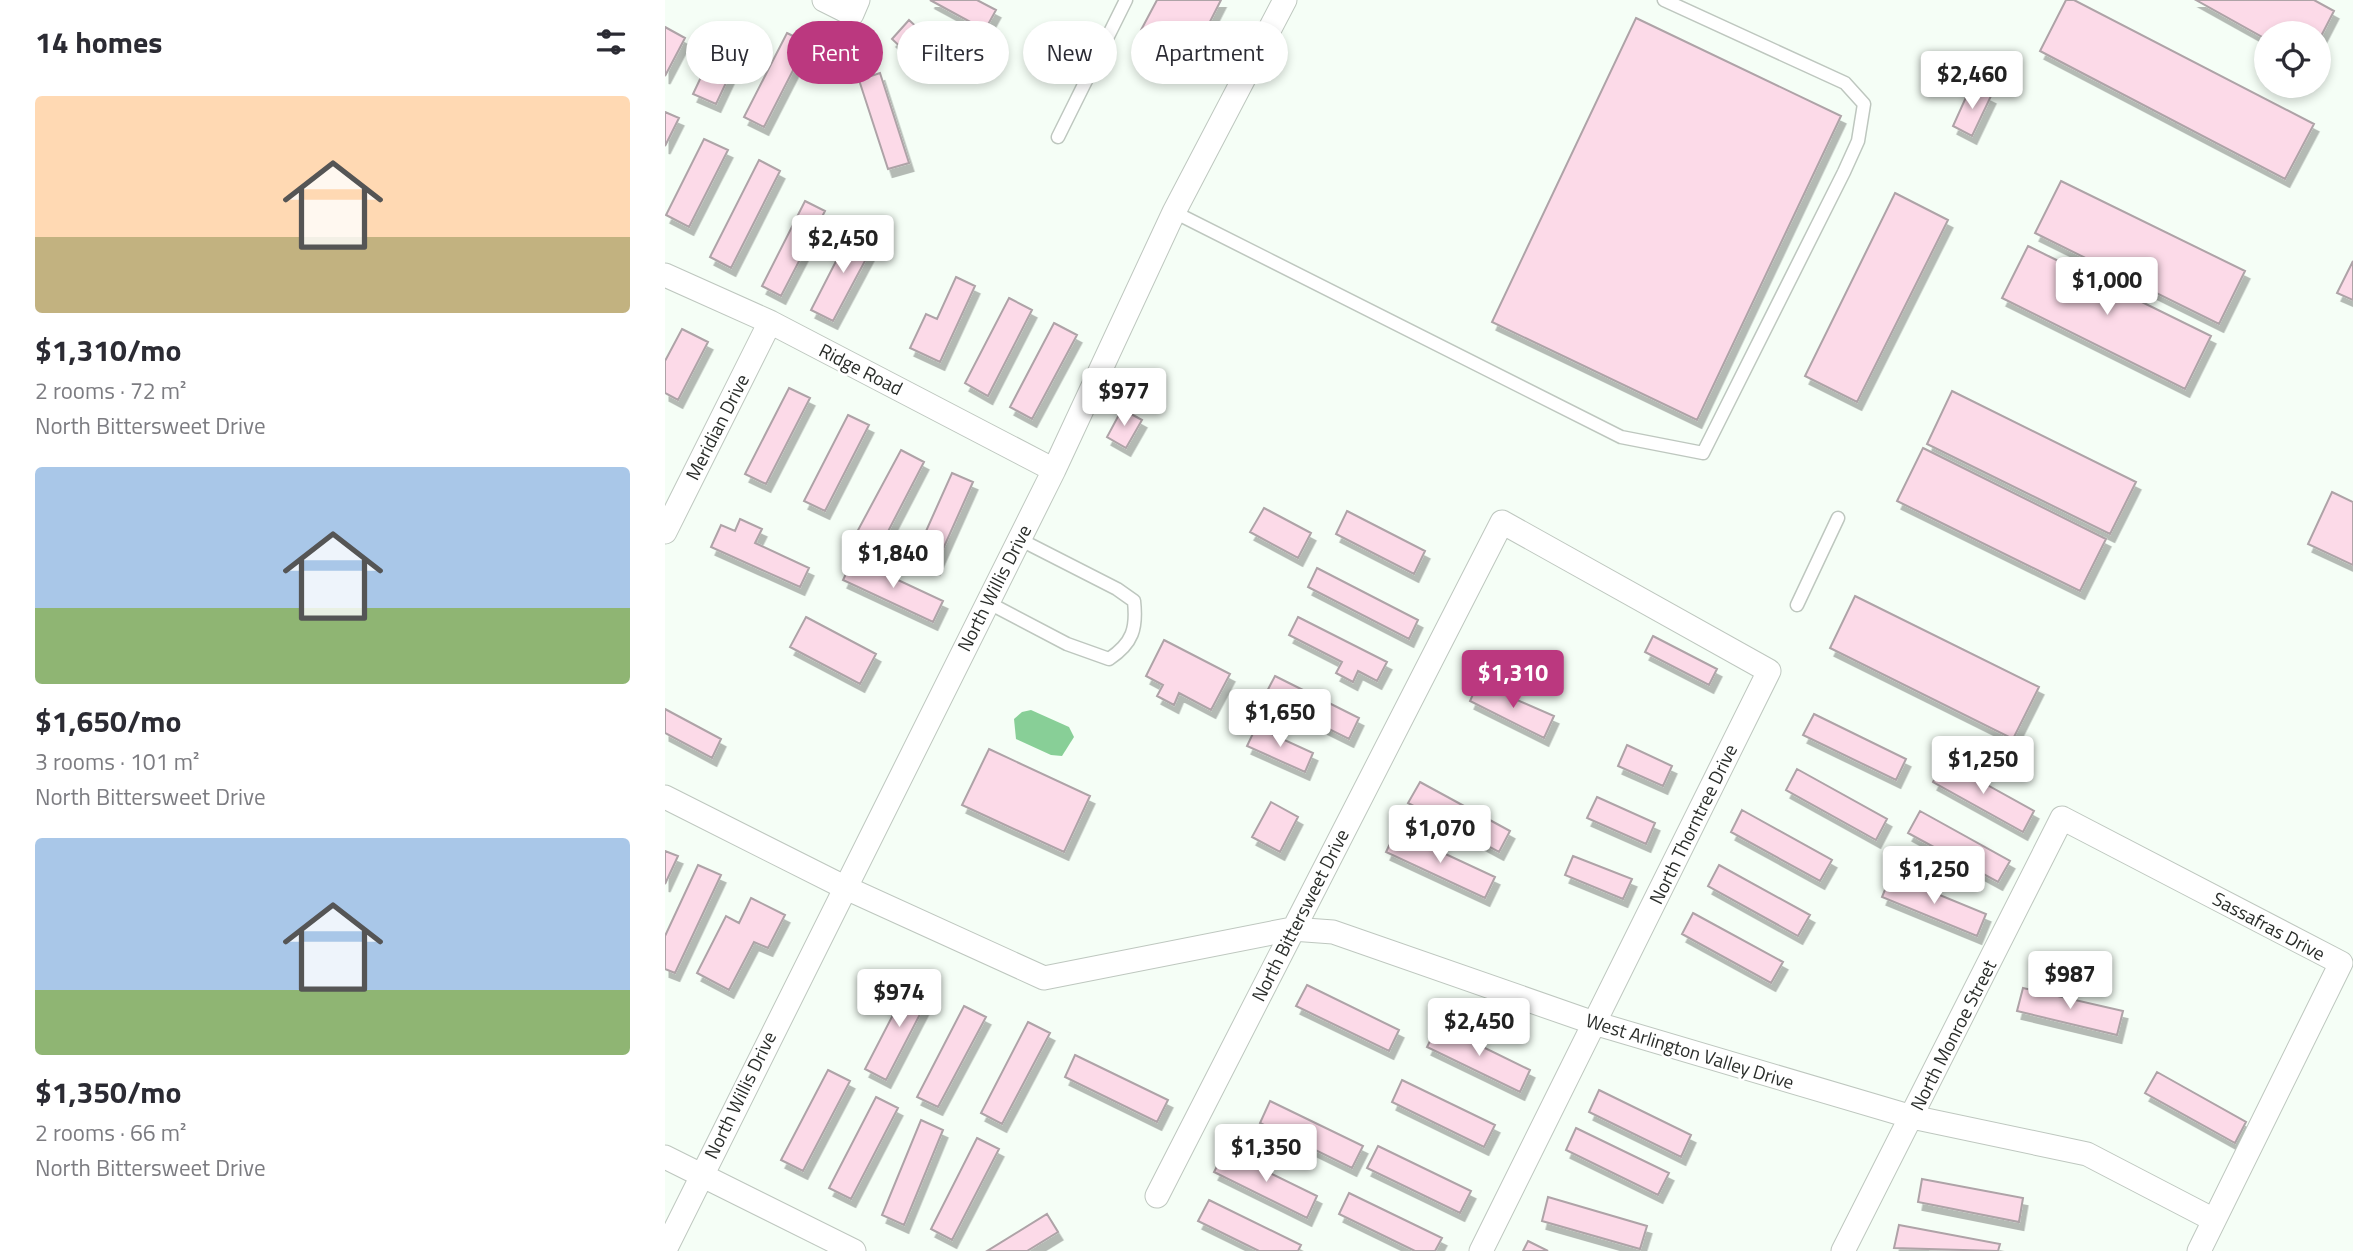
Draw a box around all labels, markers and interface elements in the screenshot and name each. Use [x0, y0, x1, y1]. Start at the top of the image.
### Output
text: 14 homes [35, 19, 162, 65]
chip: Buy [686, 21, 773, 84]
chip: Rent [787, 21, 883, 84]
chip: Filters [897, 21, 1009, 84]
chip: New [1023, 21, 1117, 84]
chip: Apartment [1131, 21, 1288, 84]
map controls [2254, 21, 2331, 98]
button: locate [2254, 21, 2331, 98]
icon: filters [592, 23, 630, 61]
pin: $2,460 [1915, 52, 2029, 111]
text: $2,460 [1937, 56, 2007, 91]
icon: home [270, 142, 396, 268]
pin: $2,450 [786, 216, 900, 275]
text: $2,450 [808, 220, 878, 255]
pin: $1,000 [2050, 258, 2164, 317]
text: $1,000 [2072, 262, 2142, 297]
text: $1,310/mo [35, 327, 181, 373]
street label: Ridge Road [814, 335, 908, 402]
pin: $977 [1083, 368, 1165, 428]
street label: Meridian Drive [677, 369, 756, 485]
text: 2 rooms · 72 m² [35, 373, 186, 408]
text: $977 [1098, 373, 1150, 408]
text: North Bittersweet Drive [35, 408, 266, 443]
icon: home [270, 513, 396, 639]
street label: North Willis Drive [949, 519, 1038, 656]
pin: $1,840 [836, 530, 950, 590]
text: $1,840 [858, 535, 928, 570]
pin: $1,310 [1456, 650, 1570, 710]
text: $1,310 [1478, 655, 1548, 690]
pin: $1,650 [1223, 690, 1337, 749]
text: $1,650 [1245, 694, 1315, 729]
text: $1,650/mo [35, 698, 181, 744]
pin: $1,250 [1926, 736, 2040, 796]
street label: North Thorntree Drive [1641, 739, 1744, 909]
text: $1,250 [1948, 741, 2018, 776]
text: 3 rooms · 101 m² [35, 744, 199, 779]
text: North Bittersweet Drive [35, 779, 266, 814]
pin: $1,070 [1383, 806, 1497, 865]
text: $1,070 [1405, 810, 1475, 845]
street label: North Bittersweet Drive [1243, 823, 1356, 1006]
pin: $1,250 [1877, 846, 1991, 906]
text: $1,250 [1899, 851, 1969, 886]
icon: home [270, 884, 396, 1010]
street label: Sassafras Drive [2208, 884, 2331, 967]
pin: $987 [2029, 951, 2111, 1011]
street label: North Monroe Street [1902, 954, 2003, 1115]
text: $987 [2044, 956, 2096, 991]
pin: $974 [858, 970, 940, 1029]
text: $974 [873, 974, 925, 1009]
pin: $2,450 [1422, 998, 1536, 1058]
text: $2,450 [1444, 1003, 1514, 1038]
street label: West Arlington Valley Drive [1582, 1005, 1798, 1096]
street label: North Willis Drive [696, 1026, 783, 1164]
text: $1,350/mo [35, 1069, 181, 1115]
text: 2 rooms · 66 m² [35, 1115, 186, 1150]
pin: $1,350 [1209, 1124, 1323, 1184]
text: $1,350 [1231, 1129, 1301, 1164]
text: North Bittersweet Drive [35, 1150, 266, 1185]

